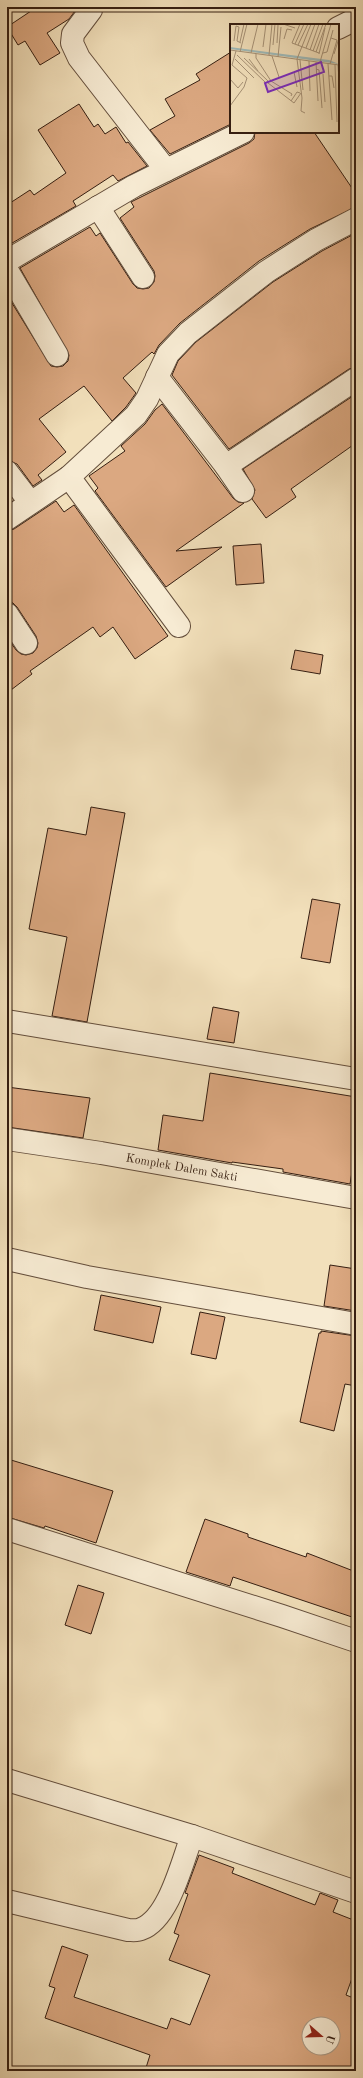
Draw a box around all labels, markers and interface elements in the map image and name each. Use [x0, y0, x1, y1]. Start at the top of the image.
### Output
inset map [230, 24, 339, 133]
street label: Komplek Dalem Sakti [125, 1152, 238, 1184]
north arrow [301, 2016, 341, 2056]
text: U [322, 2033, 336, 2045]

